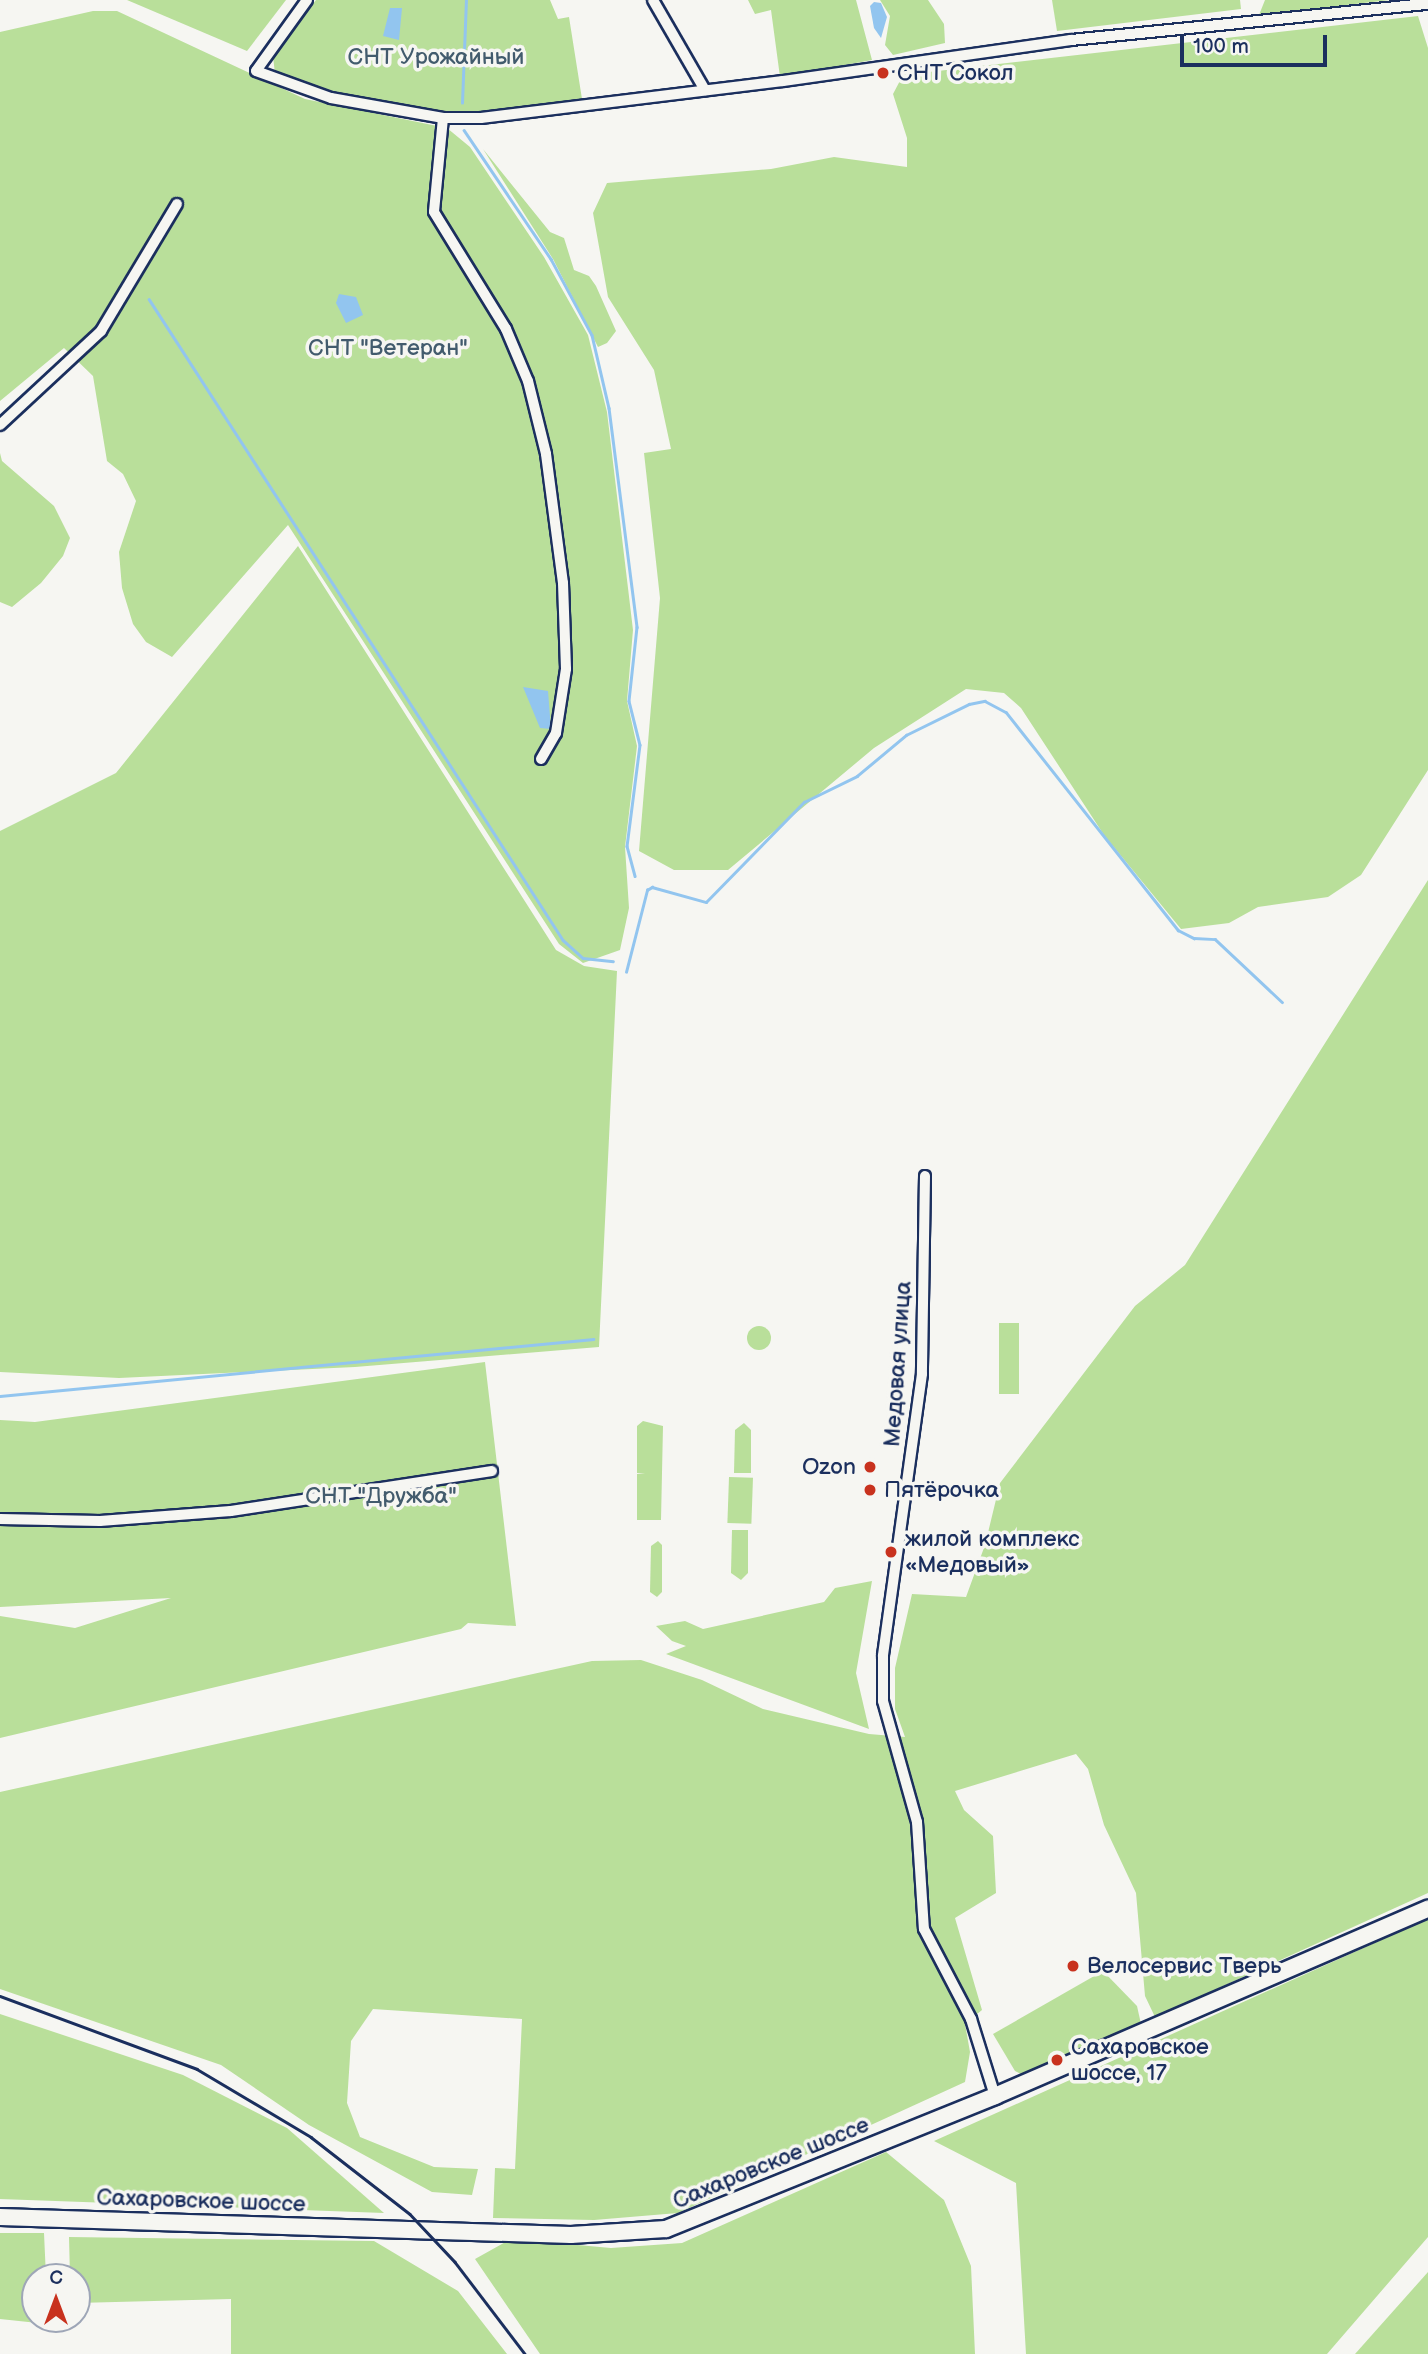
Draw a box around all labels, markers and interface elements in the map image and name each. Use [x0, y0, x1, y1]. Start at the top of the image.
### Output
scale bar [1183, 21, 1330, 65]
text: 100 m [1193, 34, 1249, 59]
park label: СНТ Урожайный [348, 43, 524, 71]
place label: СНТ Сокол [897, 59, 1013, 87]
marker: СНТ Сокол [875, 65, 891, 81]
park label: СНТ "Ветеран" [308, 334, 468, 362]
street label: Медовая улица [878, 1280, 918, 1448]
place label: Ozon [802, 1453, 856, 1481]
marker: Ozon [862, 1459, 878, 1475]
place label: Пятёрочка [884, 1476, 999, 1504]
park label: СНТ "Дружба" [305, 1482, 457, 1510]
marker: Пятёрочка [862, 1482, 878, 1498]
place label: жилой комплекс «Медовый» [905, 1525, 1080, 1579]
marker: жилой комплекс «Медовый» [883, 1544, 899, 1560]
place label: Велосервис Тверь [1087, 1952, 1281, 1980]
marker: Велосервис Тверь [1065, 1958, 1081, 1974]
place label: Сахаровское шоссе, 17 [1071, 2033, 1209, 2087]
marker: Сахаровское шоссе, 17 [1049, 2052, 1065, 2068]
street label: Сахаровское шоссе [669, 2111, 873, 2215]
street label: Сахаровское шоссе [96, 2184, 306, 2218]
north arrow [21, 2263, 91, 2333]
text: С [49, 2267, 63, 2290]

